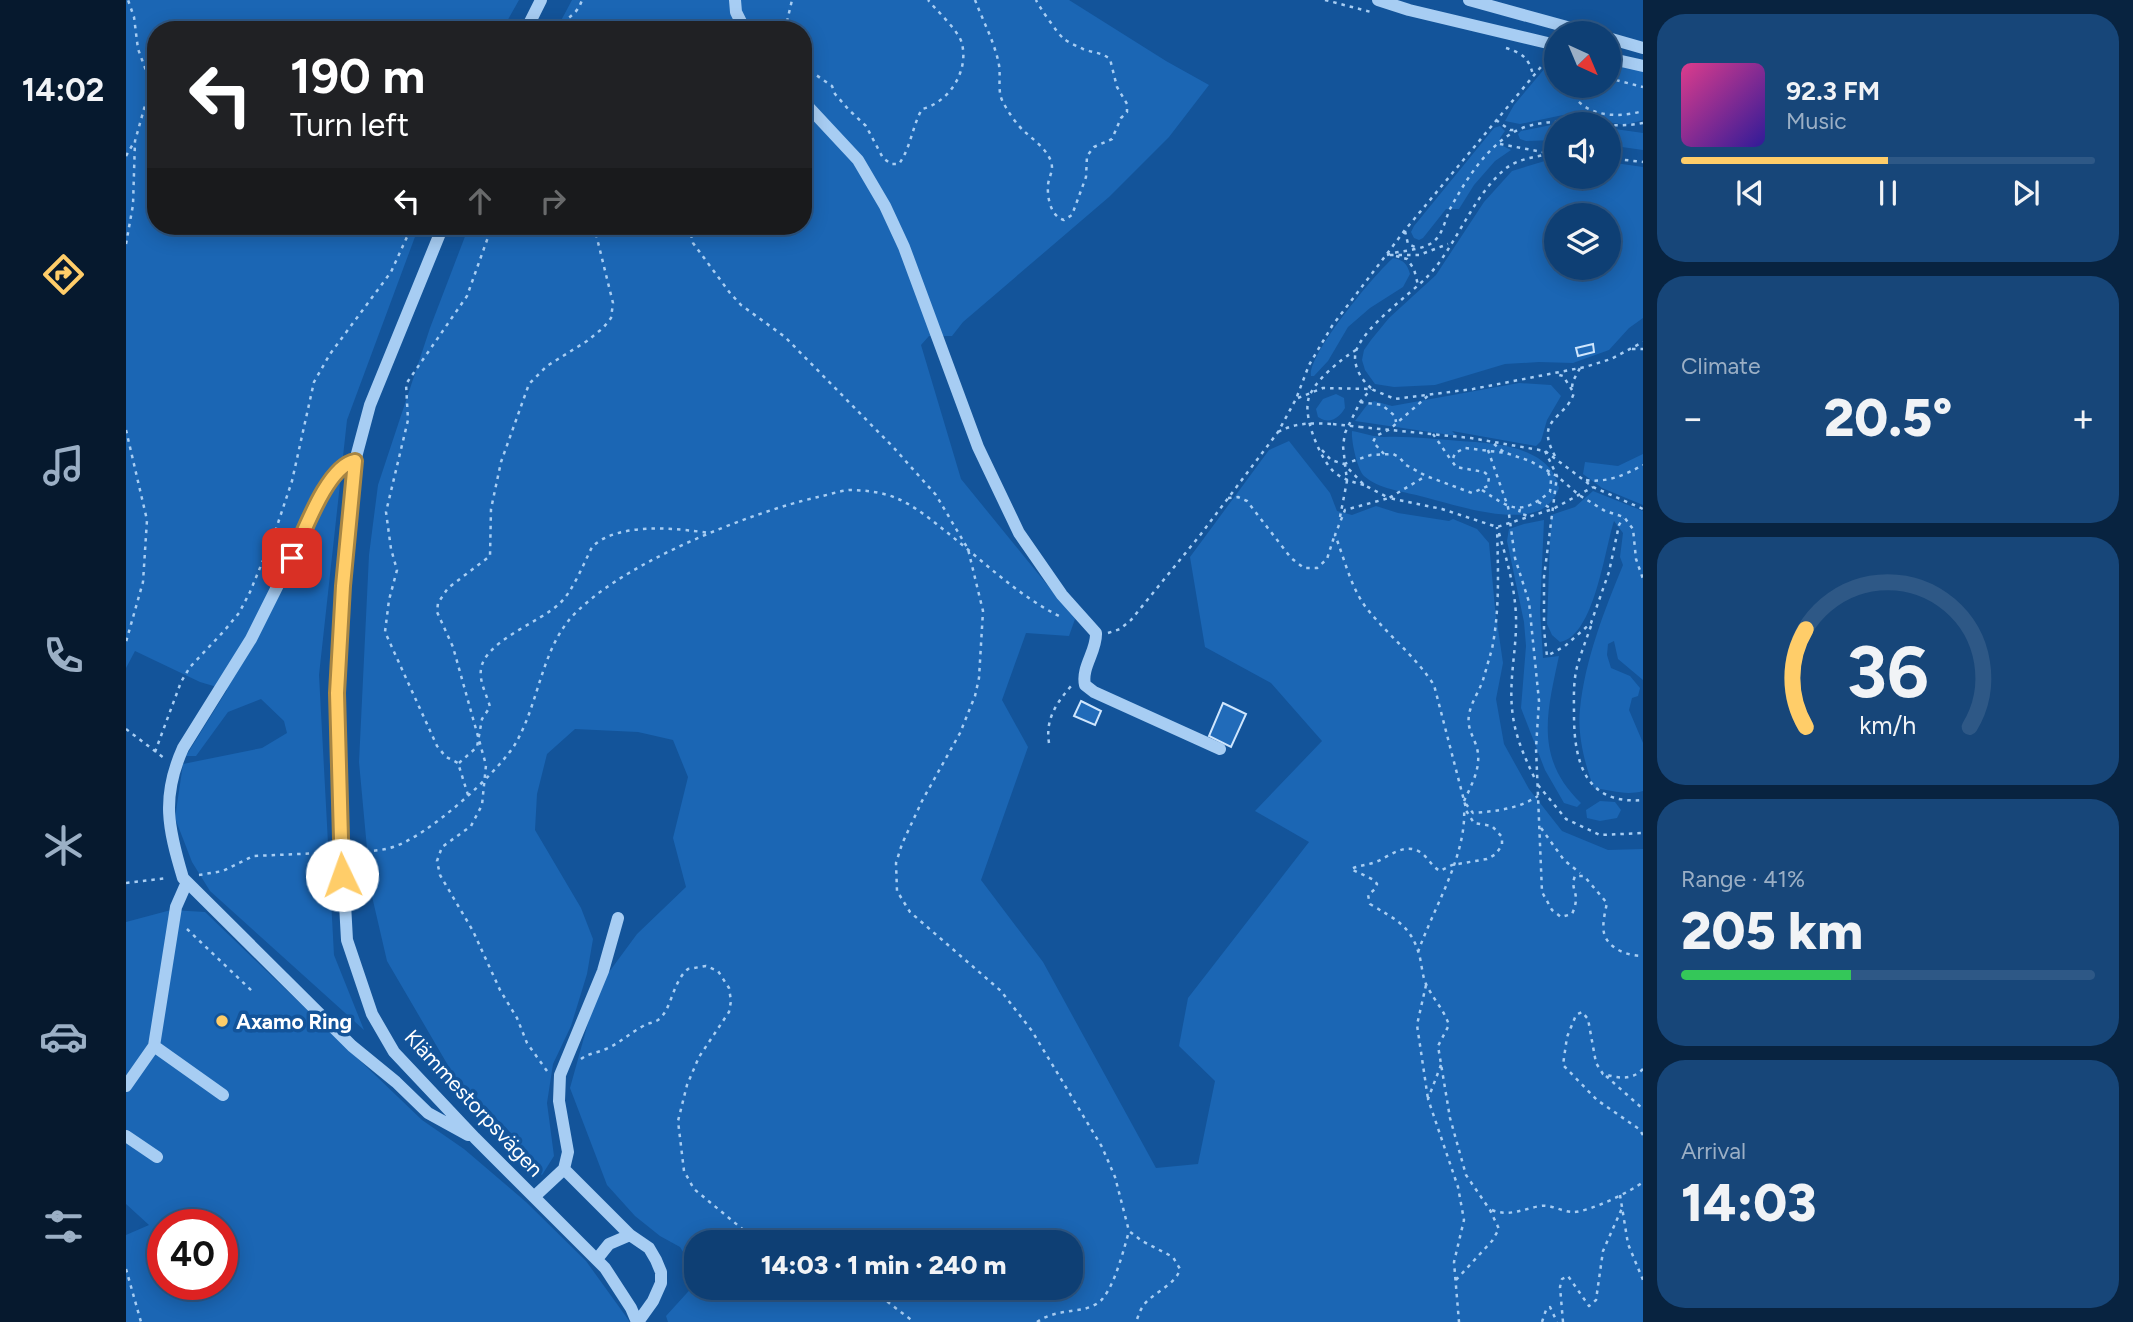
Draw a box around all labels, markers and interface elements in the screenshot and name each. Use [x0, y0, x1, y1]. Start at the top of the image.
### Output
north arrow [1544, 21, 1620, 98]
map controls [1544, 21, 1621, 280]
text: 190 m [290, 46, 425, 105]
icon: left [175, 49, 266, 140]
text: 14:02 [22, 71, 104, 109]
text: 92.3 FM [1786, 75, 1880, 107]
text: Turn left [290, 106, 409, 144]
text: Music [1786, 107, 1847, 135]
button: sound [1544, 112, 1621, 189]
icon: previous [1731, 174, 1769, 212]
icon: pause [1869, 174, 1907, 212]
icon: next [2007, 174, 2045, 212]
icon: left [388, 182, 426, 220]
icon: ahead [461, 182, 499, 220]
icon: right [534, 182, 572, 220]
button: layers [1544, 203, 1621, 280]
icon: directions [39, 250, 88, 299]
text: Climate [1681, 352, 1760, 380]
text: 20.5° [1824, 387, 1952, 449]
text: − [1681, 395, 1705, 441]
text: + [2071, 395, 2095, 441]
icon: music [39, 441, 88, 490]
pin [262, 528, 322, 588]
icon: arrive [273, 539, 311, 577]
text: 36 [1847, 628, 1929, 715]
icon: phone [39, 631, 88, 680]
text: km/h [1859, 710, 1917, 740]
icon: climate [39, 821, 88, 870]
position arrow [305, 838, 379, 912]
text: Range · 41% [1681, 865, 1805, 893]
text: 205 km [1681, 900, 1863, 962]
place label: Axamo Ring [236, 1009, 352, 1034]
icon: car [39, 1012, 88, 1061]
marker: Axamo Ring [214, 1013, 230, 1029]
street label: Klämmestorpsvägen [400, 1024, 548, 1182]
text: Arrival [1681, 1137, 1746, 1165]
text: 14:03 [1681, 1172, 1816, 1234]
icon: filters [39, 1202, 88, 1251]
speed limit sign: 40 [147, 1209, 238, 1300]
text: 14:03 · 1 min · 240 m [761, 1249, 1006, 1281]

